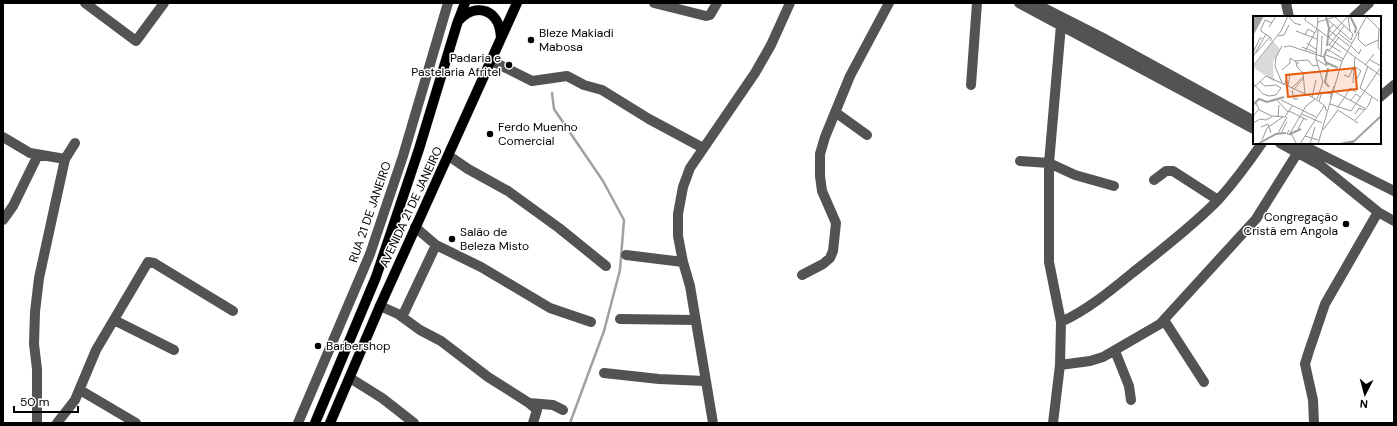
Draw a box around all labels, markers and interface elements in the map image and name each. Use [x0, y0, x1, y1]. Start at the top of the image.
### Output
inset map [1253, 16, 1381, 144]
place label: Bleze Makiadi Mabosa [539, 25, 614, 55]
marker: Bleze Makiadi Mabosa [526, 35, 536, 45]
place label: Padaria e Pastelaria Afritel [411, 50, 501, 80]
marker: Padaria e Pastelaria Afritel [504, 60, 514, 70]
place label: Ferdo Muenho Comercial [498, 119, 578, 149]
marker: Ferdo Muenho Comercial [485, 129, 495, 139]
street label: AVENIDA 21 DE JANEIRO [376, 144, 446, 270]
street label: RUA 21 DE JANEIRO [345, 159, 395, 265]
place label: Congregação Cristã em Angola [1244, 209, 1338, 239]
marker: Congregação Cristã em Angola [1341, 219, 1351, 229]
place label: Salão de Beleza Misto [460, 224, 529, 254]
marker: Salão de Beleza Misto [447, 234, 457, 244]
place label: Barbershop [326, 338, 391, 354]
marker: Barbershop [313, 341, 323, 351]
north arrow [1345, 374, 1385, 414]
scale bar [14, 388, 78, 414]
text: 50 m [20, 394, 49, 410]
text: N [1359, 397, 1369, 411]

